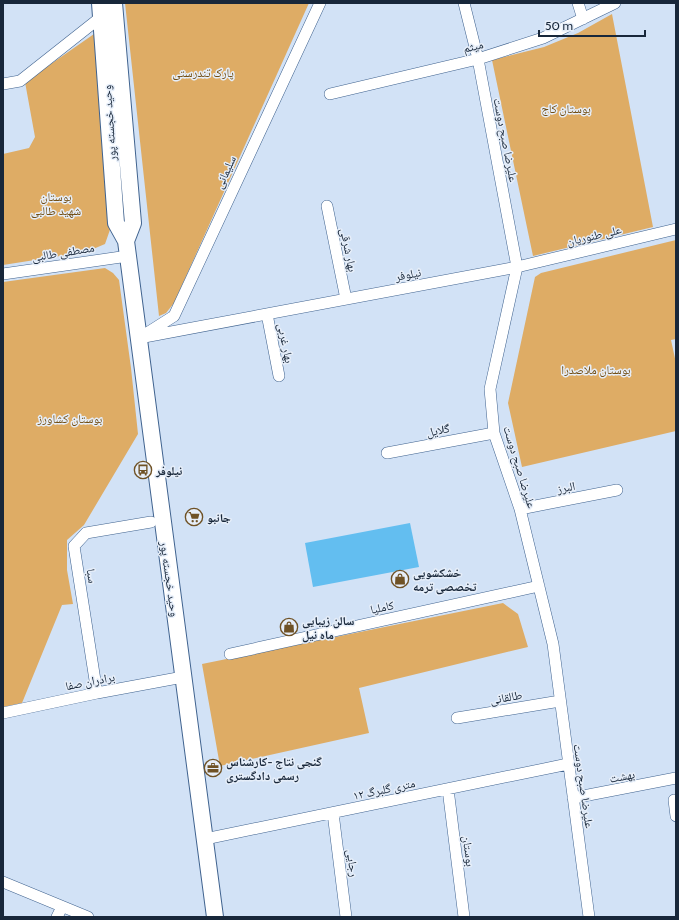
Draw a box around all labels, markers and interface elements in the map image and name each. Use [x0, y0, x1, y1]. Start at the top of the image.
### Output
scale bar [539, 12, 645, 38]
text: 50 m [545, 18, 573, 33]
street label: میثم [461, 36, 485, 57]
park label: پارک تندرستی [172, 65, 234, 80]
street label: وحید خجسته پور [99, 84, 119, 163]
street label: علیرضا صبح دوست [490, 97, 521, 183]
park label: بوستان کاج [541, 101, 591, 116]
street label: سلیمانی [211, 153, 239, 191]
park label: بوستان شهید طالبی [31, 189, 81, 218]
street label: علی طنوریان [565, 221, 623, 249]
street label: بهار شرقی [337, 227, 361, 273]
street label: مصطفی طالبی [31, 240, 95, 265]
street label: نیلوفر [393, 264, 422, 284]
street label: بهار غربی [274, 322, 297, 364]
park label: بوستان ملاصدرا [561, 362, 631, 377]
park label: بوستان کشاورز [37, 411, 102, 426]
street label: گلایل [425, 420, 451, 440]
street label: علیرضا صبح دوست [500, 424, 540, 510]
bus stop icon: نیلوفر [133, 460, 153, 480]
place label: نیلوفر [155, 463, 182, 478]
street label: البرز [555, 478, 577, 497]
supermarket icon: جانبو [184, 507, 204, 527]
place label: جانبو [207, 510, 231, 525]
street label: وحید خجسته پور [157, 539, 183, 618]
place label: خشکشویی تخصصی ترمه [413, 565, 477, 595]
street label: سبا [83, 568, 101, 584]
shop icon: خشکشویی تخصصی ترمه [390, 569, 410, 589]
street label: کاملیا [369, 597, 395, 617]
place label: سالن زیبایی ماه نیل [302, 613, 354, 643]
shop icon: سالن زیبایی ماه نیل [279, 617, 299, 637]
street label: برادران صفا [64, 669, 116, 694]
street label: طالقانی [489, 687, 523, 707]
street label: علیرضا صبح دوست [570, 743, 597, 829]
place label: گنجی نتاج -کارشناس رسمی دادگستری [226, 754, 322, 784]
office icon: گنجی نتاج -کارشناس رسمی دادگستری [203, 758, 223, 778]
street label: بهشت [608, 766, 636, 786]
street label: ۱۲ متری گلبرگ [352, 775, 417, 803]
street label: بوستان [459, 835, 478, 867]
street label: رجایی [344, 848, 362, 878]

